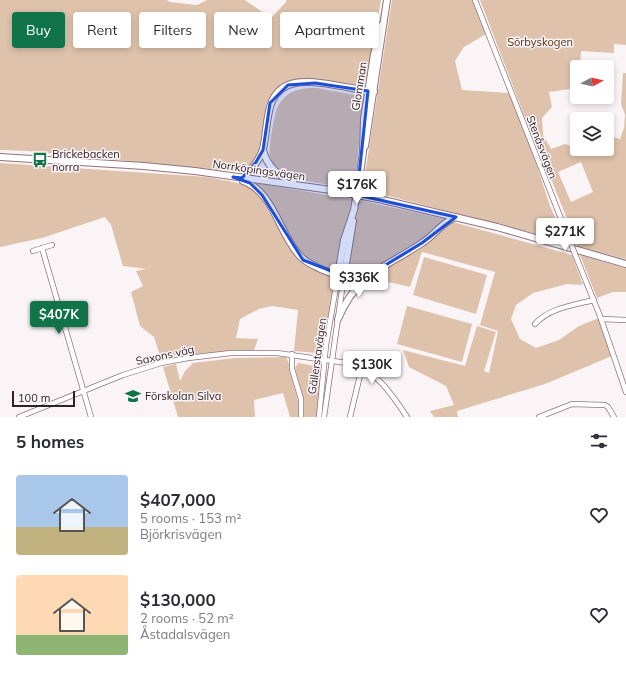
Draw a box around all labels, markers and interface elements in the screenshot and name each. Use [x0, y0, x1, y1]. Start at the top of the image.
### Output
chip: Buy [12, 12, 65, 48]
chip: Rent [73, 12, 131, 48]
chip: Filters [139, 12, 206, 48]
chip: New [214, 12, 272, 48]
chip: Apartment [280, 12, 379, 48]
park label: Sörbyskogen [507, 35, 573, 49]
north arrow [570, 60, 614, 104]
map controls [570, 60, 614, 156]
street label: Glomman [348, 61, 370, 111]
button: layers [570, 112, 614, 156]
street label: Stenåsvägen [524, 113, 560, 181]
place label: Brickebacken norra [52, 147, 120, 174]
bus stop icon: Brickebacken norra [31, 151, 49, 169]
street label: Norrköpingsvägen [212, 157, 306, 183]
pin: $176K [329, 171, 385, 205]
text: $176K [337, 176, 377, 192]
pin: $271K [537, 218, 593, 252]
text: $271K [545, 223, 585, 239]
pin: $336K [331, 264, 387, 298]
text: $336K [339, 269, 379, 285]
pin: $407K [31, 301, 87, 335]
text: $407K [39, 306, 79, 322]
street label: Gällerstavägen [305, 317, 329, 395]
street label: Saxons väg [135, 342, 195, 368]
pin: $130K [344, 351, 400, 385]
text: $130K [352, 356, 392, 372]
school or university icon: Förskolan Silva [124, 387, 142, 405]
scale bar [12, 389, 75, 408]
place label: Förskolan Silva [145, 389, 221, 403]
text: 100 m [18, 391, 50, 405]
icon: filters [588, 430, 610, 452]
text: 5 homes [16, 431, 84, 452]
text: $407,000 [140, 489, 216, 510]
icon: home [48, 491, 96, 539]
icon: heart [588, 504, 610, 526]
text: 5 rooms · 153 m² [140, 510, 241, 526]
text: Björkrisvägen [140, 526, 222, 542]
text: $130,000 [140, 589, 216, 610]
icon: home [48, 591, 96, 639]
icon: heart [588, 604, 610, 626]
text: 2 rooms · 52 m² [140, 610, 234, 626]
text: Åstadalsvägen [140, 626, 230, 642]

